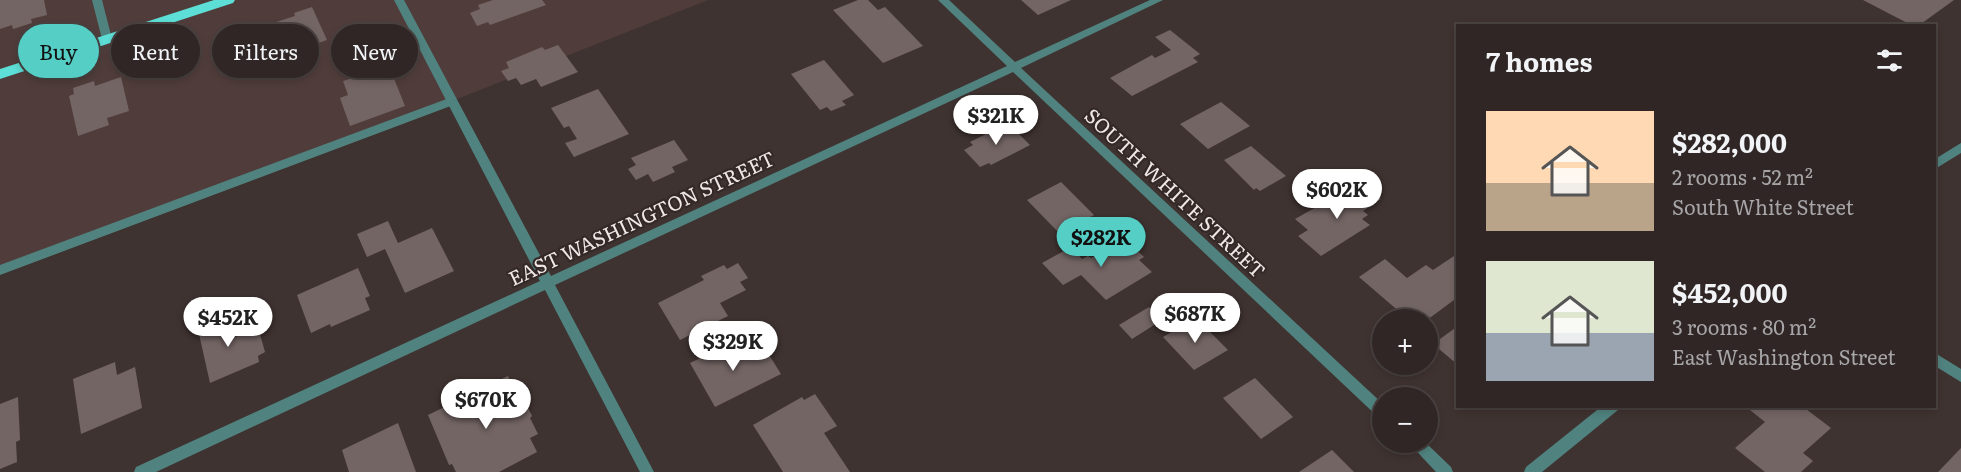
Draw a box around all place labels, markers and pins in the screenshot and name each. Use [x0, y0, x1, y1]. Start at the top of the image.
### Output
pin: $321K [954, 95, 1038, 146]
pin: $602K [1295, 169, 1379, 220]
pin: $282K [1059, 217, 1143, 268]
pin: $687K [1153, 293, 1237, 344]
pin: $452K [186, 297, 270, 348]
pin: $329K [691, 321, 775, 372]
pin: $670K [444, 379, 528, 430]

